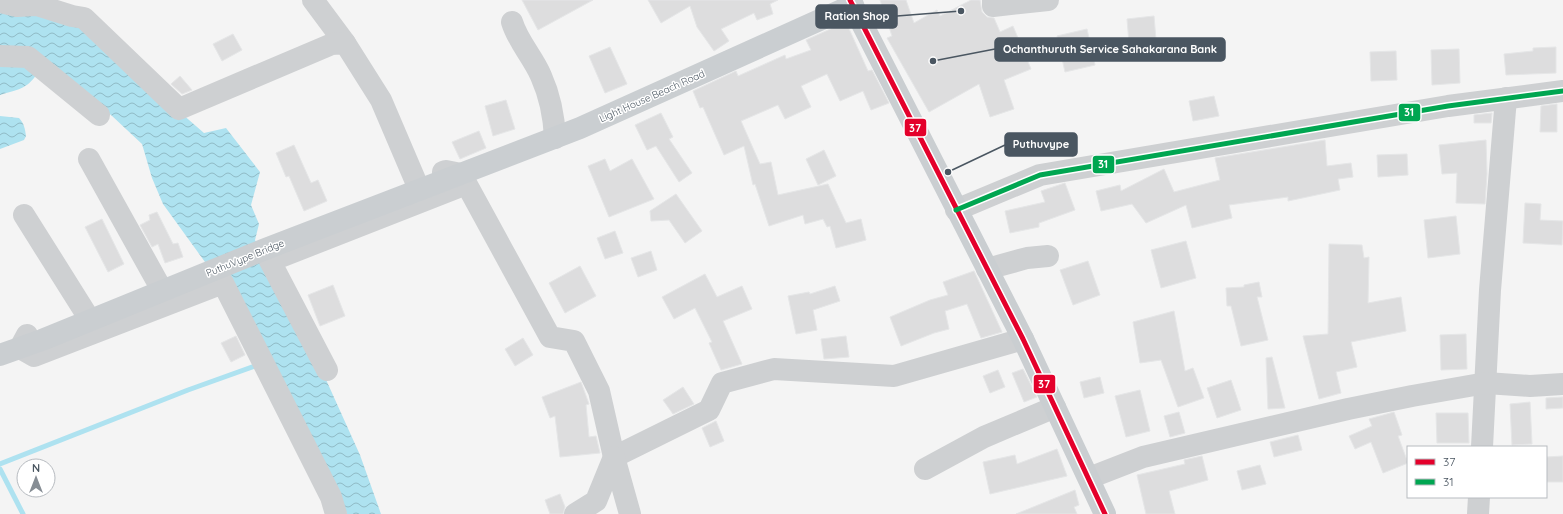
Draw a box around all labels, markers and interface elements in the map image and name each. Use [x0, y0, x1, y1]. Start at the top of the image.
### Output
callout: Ration Shop [816, 5, 897, 28]
text: Ration Shop [825, 9, 890, 23]
callout: Ochanthuruth Service Sahakarana Bank [995, 38, 1225, 61]
text: Ochanthuruth Service Sahakarana Bank [1003, 42, 1217, 56]
street label: Light House Beach Road [597, 67, 707, 125]
line badge: 31 [1398, 103, 1421, 122]
text: 31 [1404, 105, 1414, 119]
line badge: 37 [904, 118, 927, 137]
text: 37 [909, 121, 921, 135]
callout: Puthuvype [1005, 133, 1077, 156]
text: Puthuvype [1013, 137, 1070, 151]
line badge: 31 [1092, 155, 1115, 174]
text: 31 [1098, 157, 1108, 171]
street label: PuthuVype Bridge [204, 236, 286, 280]
line badge: 37 [1033, 374, 1056, 394]
text: 37 [1038, 377, 1050, 391]
legend [1407, 446, 1547, 498]
text: 37 [1443, 454, 1455, 469]
north arrow [16, 458, 56, 498]
text: N [32, 461, 40, 475]
text: 31 [1443, 474, 1454, 489]

